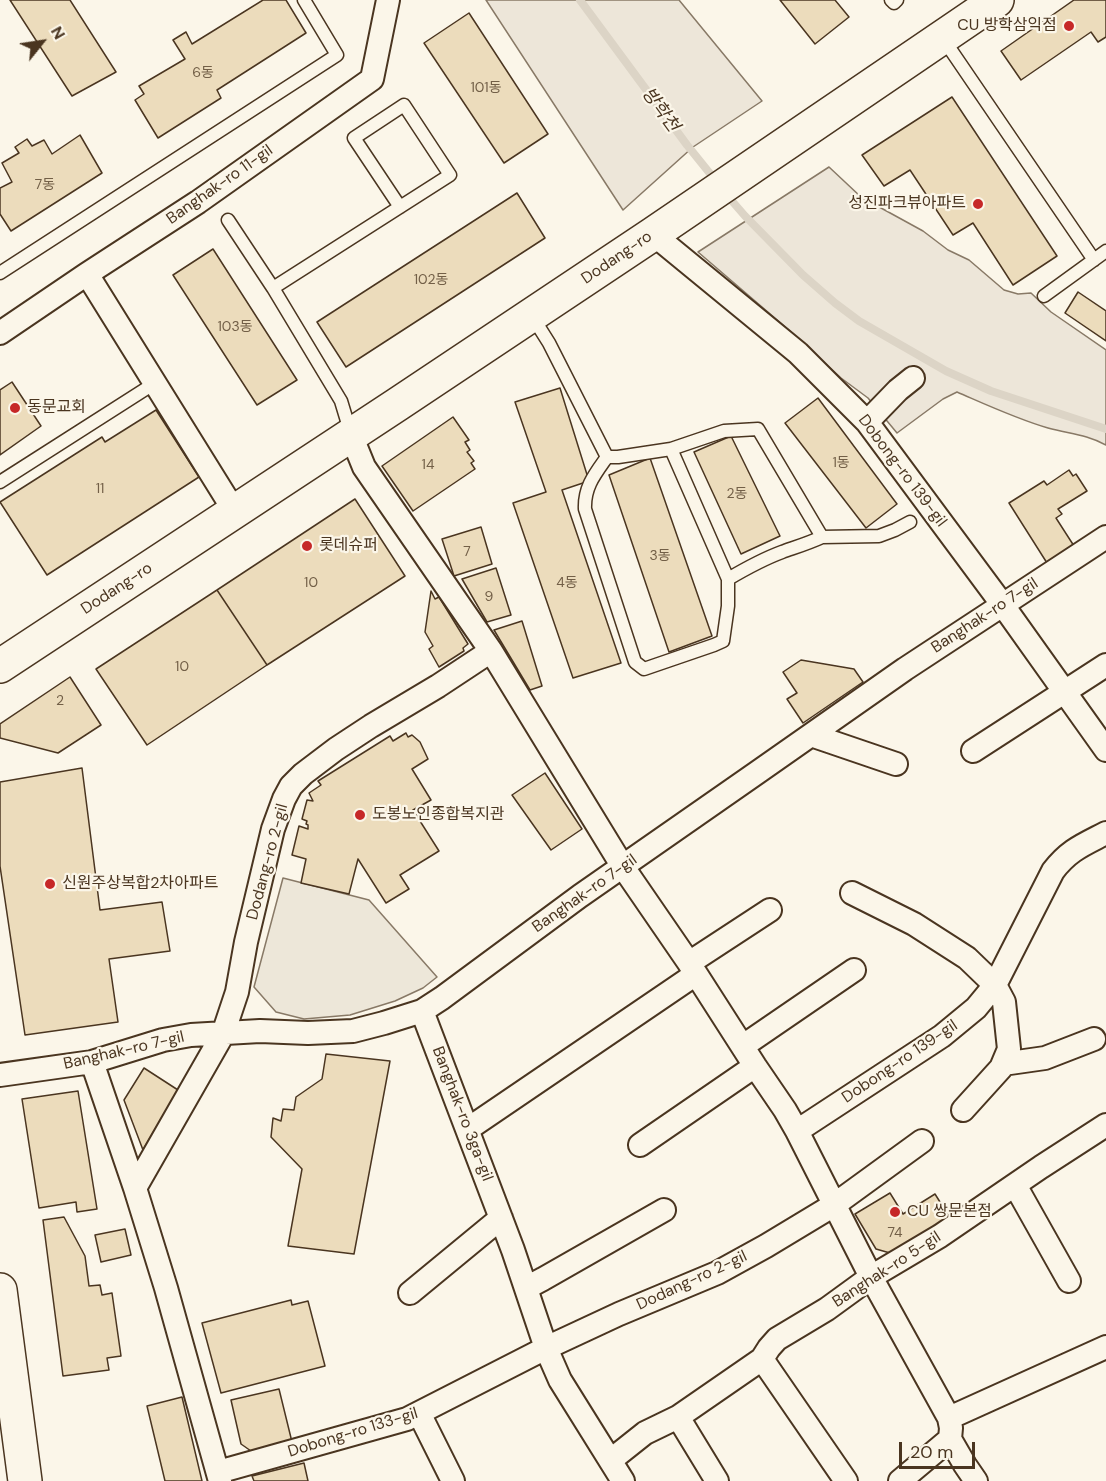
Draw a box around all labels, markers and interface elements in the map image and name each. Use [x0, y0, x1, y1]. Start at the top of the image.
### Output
north arrow [12, 12, 72, 72]
place label: CU 방학삼익점 [957, 16, 1057, 36]
marker: CU 방학삼익점 [1062, 19, 1076, 33]
text: N [46, 22, 70, 43]
house number: 6동 [192, 65, 214, 81]
house number: 101동 [470, 80, 502, 96]
water label: 방학천 [637, 84, 683, 136]
street label: Banghak-ro 11-gil [163, 141, 277, 229]
house number: 7동 [35, 177, 55, 193]
place label: 성진파크뷰아파트 [848, 194, 966, 214]
marker: 성진파크뷰아파트 [971, 197, 985, 211]
street label: Dodang-ro [578, 227, 656, 289]
house number: 102동 [414, 272, 448, 288]
house number: 103동 [217, 319, 253, 335]
place label: 동문교회 [27, 398, 86, 418]
marker: 동문교회 [8, 401, 22, 415]
street label: Dobong-ro 139-gil [854, 411, 950, 531]
house number: 1동 [832, 455, 850, 471]
house number: 14 [422, 457, 434, 473]
house number: 11 [96, 481, 104, 497]
house number: 2동 [727, 486, 747, 502]
place label: 롯데슈퍼 [319, 536, 378, 556]
marker: 롯데슈퍼 [300, 539, 314, 553]
house number: 7 [463, 544, 471, 560]
house number: 3동 [649, 548, 671, 564]
street label: Dodang-ro [78, 559, 156, 619]
street label: Banghak-ro 7-gil [928, 574, 1042, 658]
house number: 10 [304, 575, 318, 591]
house number: 4동 [556, 575, 578, 591]
house number: 9 [485, 589, 493, 605]
house number: 10 [175, 659, 189, 675]
house number: 2 [56, 693, 64, 709]
street label: Dodang-ro 2-gil [243, 802, 293, 922]
place label: 도봉노인종합복지관 [372, 805, 504, 825]
marker: 도봉노인종합복지관 [353, 808, 367, 822]
street label: Banghak-ro 7-gil [529, 851, 641, 937]
place label: 신원주상복합2차아파트 [62, 874, 218, 894]
marker: 신원주상복합2차아파트 [43, 877, 57, 891]
street label: Dobong-ro 139-gil [839, 1016, 961, 1108]
street label: Banghak-ro 7-gil [62, 1028, 186, 1074]
street label: Banghak-ro 3ga-gil [427, 1044, 497, 1184]
place label: CU 쌍문본점 [907, 1202, 992, 1222]
marker: CU 쌍문본점 [888, 1205, 902, 1219]
house number: 74 [887, 1225, 903, 1241]
street label: Banghak-ro 5-gil [829, 1228, 945, 1312]
street label: Dodang-ro 2-gil [634, 1247, 750, 1315]
street label: Dobong-ro 133-gil [286, 1404, 420, 1462]
scale bar [902, 1430, 978, 1468]
text: 20 m [910, 1440, 953, 1464]

